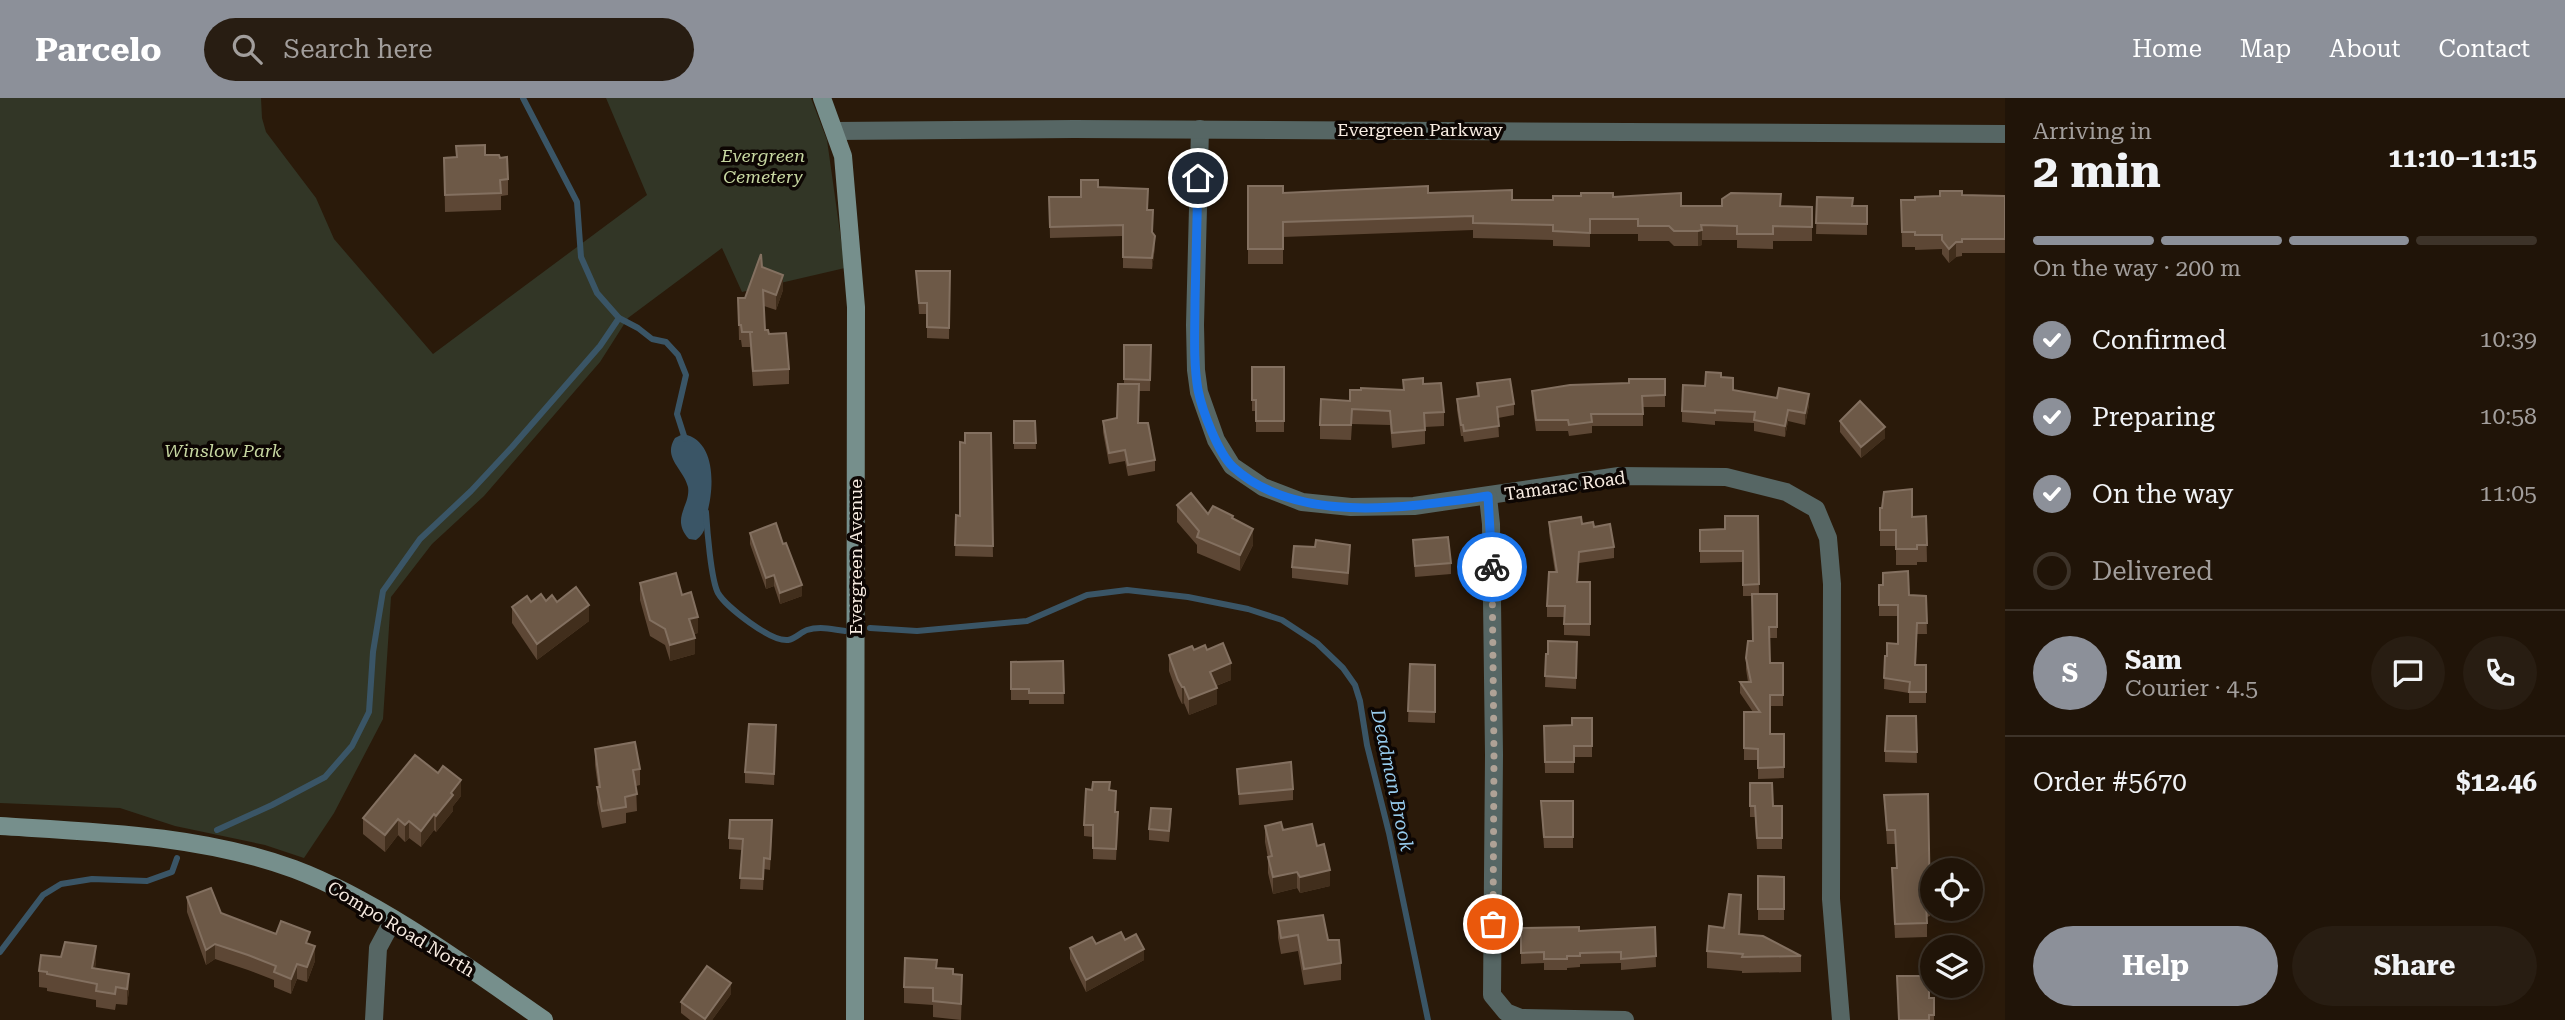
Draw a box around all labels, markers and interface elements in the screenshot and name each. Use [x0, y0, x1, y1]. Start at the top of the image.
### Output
search box [204, 18, 694, 81]
text: Parcelo [35, 30, 162, 69]
icon: search [228, 30, 266, 68]
text: Search here [284, 34, 433, 64]
text: Home [2132, 35, 2202, 63]
text: Map [2240, 35, 2291, 63]
text: About [2329, 35, 2400, 63]
text: Contact [2438, 35, 2530, 63]
text: Arriving in [2033, 118, 2152, 145]
street label: Evergreen Parkway [1337, 119, 1503, 140]
text: 11:10–11:15 [2388, 143, 2537, 173]
text: 2 min [2033, 144, 2161, 198]
park label: Evergreen Cemetery [720, 145, 805, 187]
pin [1168, 148, 1228, 208]
icon: home [1179, 159, 1217, 197]
text: On the way · 200 m [2033, 255, 2241, 282]
icon: check [2033, 321, 2071, 359]
text: Confirmed [2092, 325, 2227, 355]
text: 10:39 [2480, 326, 2537, 353]
icon: check [2033, 398, 2071, 436]
text: Preparing [2092, 402, 2215, 432]
text: 10:58 [2480, 403, 2537, 430]
park label: Winslow Park [164, 440, 282, 461]
street label: Tamarac Road [1503, 467, 1627, 504]
icon: check [2033, 475, 2071, 513]
street label: Evergreen Avenue [845, 479, 866, 635]
text: On the way [2092, 479, 2233, 509]
text: 11:05 [2480, 480, 2537, 507]
courier [1457, 532, 1527, 602]
icon: bike [1473, 548, 1511, 586]
text: Delivered [2092, 556, 2213, 586]
button: chat [2371, 636, 2445, 710]
button: phone [2463, 636, 2537, 710]
text: Sam [2125, 645, 2182, 675]
text: S [2062, 658, 2078, 688]
text: Courier · 4.5 [2125, 675, 2258, 702]
water label: Deadman Brook [1366, 706, 1419, 854]
text: Order #5670 [2033, 767, 2187, 797]
text: $12.46 [2456, 767, 2537, 797]
map controls [1920, 858, 1983, 998]
button: locate [1920, 858, 1983, 921]
street label: Compo Road North [324, 876, 479, 981]
pin [1463, 894, 1523, 954]
icon: bag [1474, 905, 1512, 943]
button: Help [2033, 926, 2278, 1006]
button: Share [2292, 926, 2537, 1006]
button: layers [1920, 935, 1983, 998]

